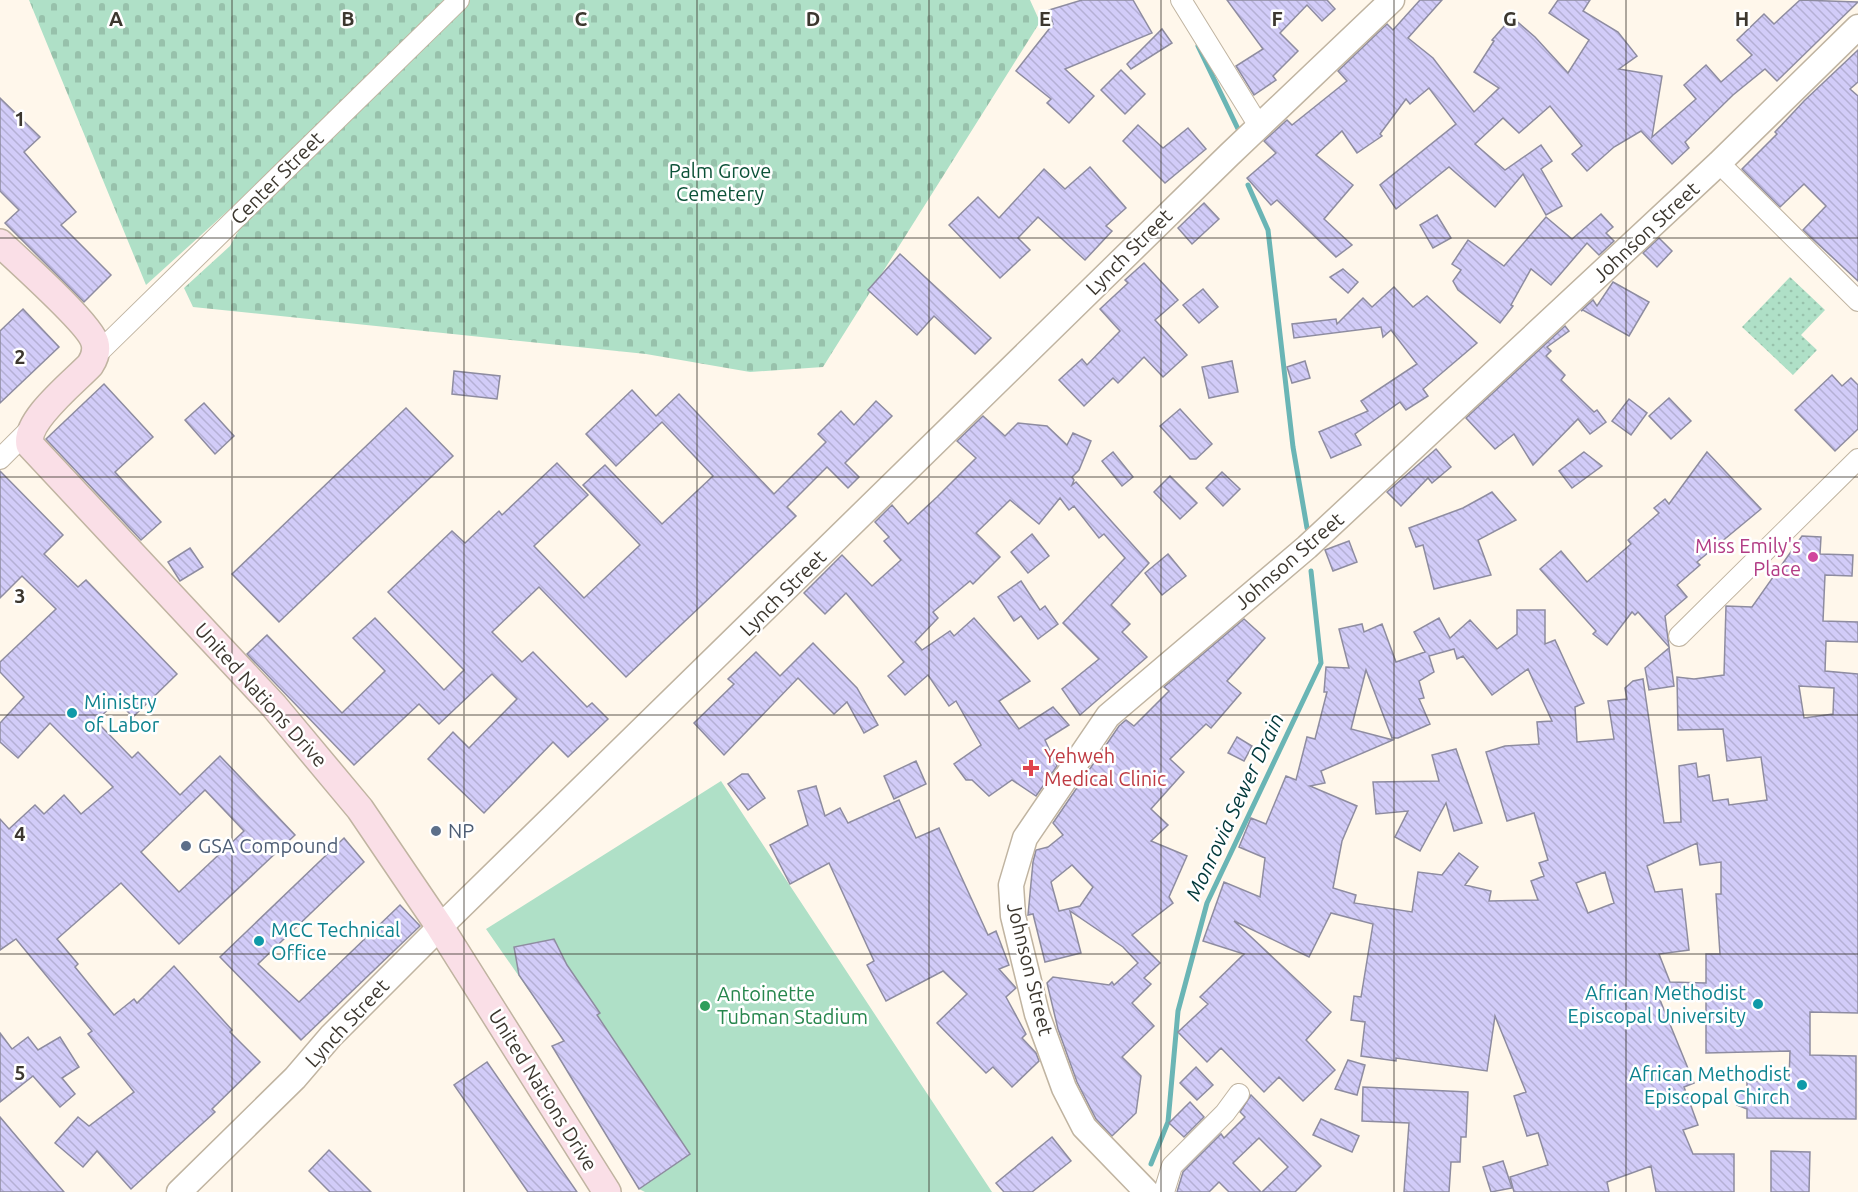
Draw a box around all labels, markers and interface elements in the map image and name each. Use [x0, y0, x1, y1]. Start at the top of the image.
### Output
text: A [109, 7, 123, 30]
text: B [341, 7, 355, 30]
text: C [575, 7, 588, 30]
text: D [806, 7, 820, 30]
text: E [1039, 7, 1051, 30]
text: F [1271, 7, 1283, 30]
text: G [1503, 7, 1517, 30]
text: H [1735, 7, 1749, 30]
text: 1 [14, 107, 26, 130]
street label: Center Street [226, 126, 328, 229]
park label: Palm Grove Cemetery [669, 159, 771, 205]
street label: Johnson Street [1588, 177, 1704, 287]
street label: Lynch Street [1081, 204, 1177, 299]
text: 2 [14, 345, 26, 368]
street label: Johnson Street [1230, 507, 1348, 614]
place label: Miss Emily's Place [1695, 534, 1801, 580]
street label: Lynch Street [735, 545, 831, 640]
marker: Miss Emily's Place [1806, 550, 1820, 564]
text: 3 [14, 584, 26, 607]
street label: United Nations Drive [191, 618, 332, 771]
place label: Ministry of Labor [84, 690, 160, 736]
marker: Ministry of Labor [65, 706, 79, 720]
water label: Monrovia Sewer Drain [1180, 709, 1288, 904]
place label: Yehweh Medical Clinic [1044, 744, 1166, 790]
marker: Yehweh Medical Clinic [1022, 759, 1040, 777]
place label: NP [448, 819, 474, 842]
text: 4 [14, 822, 26, 845]
marker: NP [429, 824, 443, 838]
place label: GSA Compound [198, 834, 338, 857]
marker: GSA Compound [179, 839, 193, 853]
street label: Johnson Street [1003, 900, 1058, 1038]
place label: MCC Technical Office [271, 918, 400, 964]
marker: MCC Technical Office [252, 934, 266, 948]
street label: Lynch Street [300, 974, 393, 1072]
place label: African Methodist Episcopal University [1568, 981, 1746, 1027]
place label: Antoinette Tubman Stadium [717, 982, 868, 1028]
marker: African Methodist Episcopal University [1751, 997, 1765, 1011]
marker: Antoinette Tubman Stadium [698, 999, 712, 1013]
street label: United Nations Drive [484, 1005, 602, 1175]
text: 5 [14, 1061, 26, 1084]
place label: African Methodist Episcopal Chirch [1629, 1062, 1790, 1108]
marker: African Methodist Episcopal Chirch [1795, 1078, 1809, 1092]

